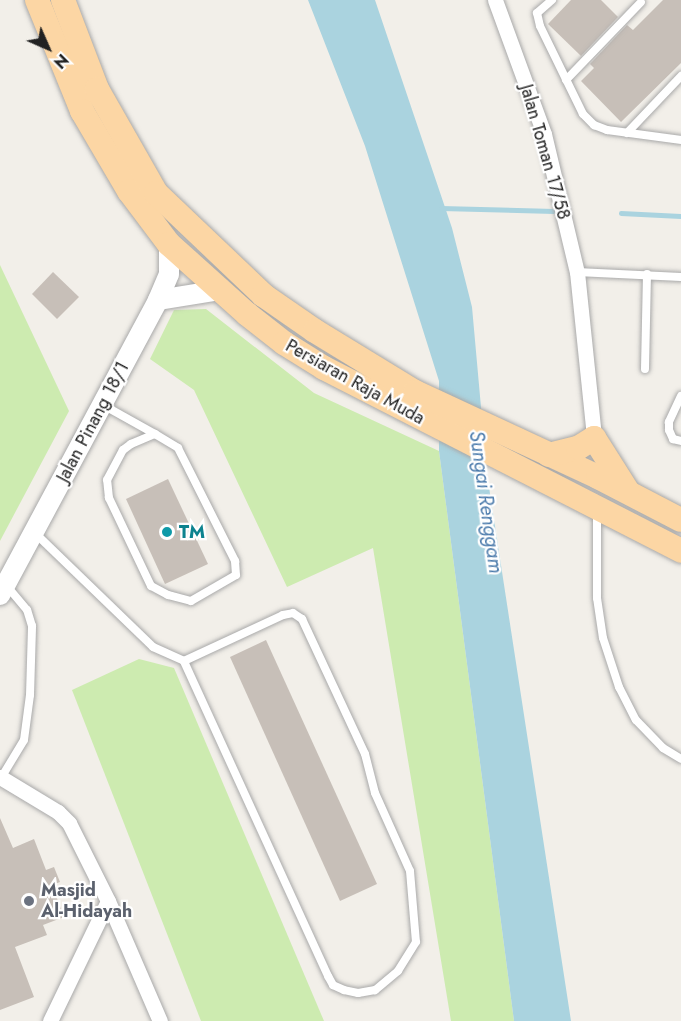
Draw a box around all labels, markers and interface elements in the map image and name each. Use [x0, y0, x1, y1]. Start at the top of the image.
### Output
north arrow [18, 18, 78, 78]
text: N [48, 48, 74, 74]
street label: Jalan Toman 17/58 [515, 82, 575, 222]
street label: Persiaran Raja Muda [282, 335, 428, 429]
street label: Jalan Pinang 18/1 [52, 358, 134, 486]
water label: Sungai Renggam [464, 429, 508, 575]
place label: TM [179, 521, 205, 543]
marker: TM [160, 525, 174, 539]
place label: Masjid Al-Hidayah [41, 880, 132, 922]
marker: Masjid Al-Hidayah [22, 894, 36, 908]

